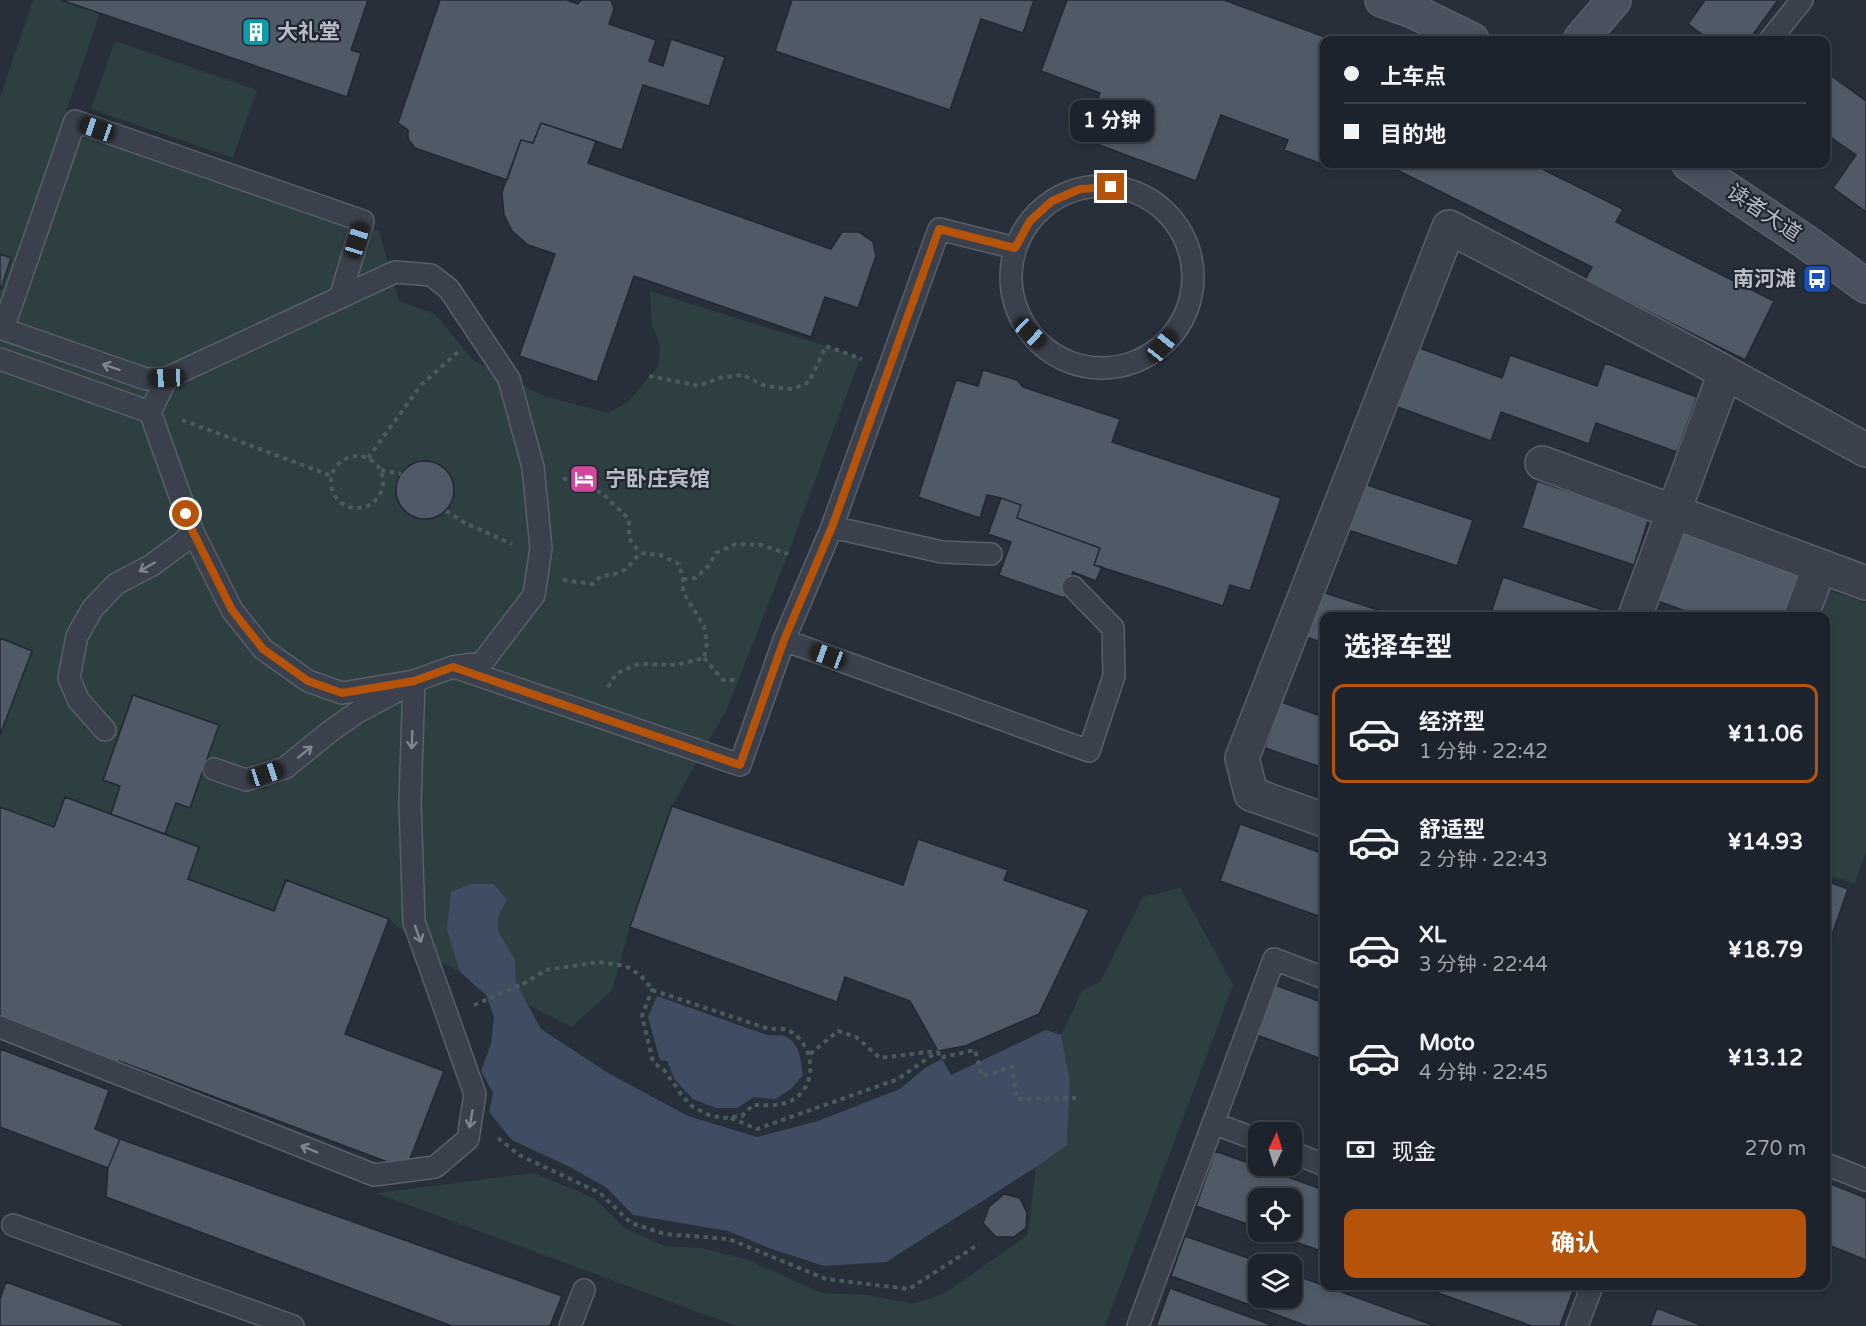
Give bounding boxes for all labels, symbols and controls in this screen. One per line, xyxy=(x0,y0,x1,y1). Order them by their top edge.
building icon: 大礼堂 xyxy=(240,16,272,48)
place label: 大礼堂 xyxy=(277,20,340,45)
text: 上车点 xyxy=(1380,64,1446,90)
callout: 1 分钟 xyxy=(1069,100,1153,142)
text: 1 分钟 xyxy=(1083,109,1141,133)
car xyxy=(77,115,117,143)
text: 目的地 xyxy=(1380,122,1446,148)
route end xyxy=(1097,173,1124,200)
street label: 读者大道 xyxy=(1722,179,1806,247)
car xyxy=(343,220,371,260)
bus stop icon: 南河滩 xyxy=(1801,263,1833,295)
place label: 南河滩 xyxy=(1733,267,1796,292)
car xyxy=(1011,314,1049,352)
car xyxy=(1144,326,1180,366)
one-way arrow xyxy=(102,360,121,371)
car xyxy=(149,368,185,388)
hotel icon: 宁卧庄宾馆 xyxy=(568,463,600,495)
place label: 宁卧庄宾馆 xyxy=(605,467,710,492)
route start xyxy=(172,500,199,527)
one-way arrow xyxy=(139,561,156,573)
text: 选择车型 xyxy=(1344,631,1452,664)
car xyxy=(808,641,848,671)
icon: car xyxy=(1347,707,1401,761)
text: 经济型 xyxy=(1419,709,1485,735)
text: ¥11.06 xyxy=(1728,721,1803,747)
one-way arrow xyxy=(407,729,418,749)
text: 1 分钟 · 22:42 xyxy=(1419,740,1548,764)
one-way arrow xyxy=(296,746,312,759)
car xyxy=(246,760,286,788)
icon: car xyxy=(1347,815,1401,869)
text: 舒适型 xyxy=(1419,817,1485,843)
text: ¥14.93 xyxy=(1728,829,1803,855)
text: 2 分钟 · 22:43 xyxy=(1419,848,1548,872)
text: XL xyxy=(1419,922,1446,948)
icon: car xyxy=(1347,923,1401,977)
one-way arrow xyxy=(414,924,425,943)
text: ¥18.79 xyxy=(1728,937,1803,963)
text: 3 分钟 · 22:44 xyxy=(1419,953,1548,977)
text: Moto xyxy=(1419,1030,1475,1056)
icon: car xyxy=(1347,1031,1401,1085)
text: ¥13.12 xyxy=(1728,1045,1803,1071)
text: 4 分钟 · 22:45 xyxy=(1419,1061,1548,1085)
one-way arrow xyxy=(465,1108,476,1128)
north arrow xyxy=(1248,1122,1302,1176)
map controls xyxy=(1248,1122,1302,1308)
icon: cash xyxy=(1344,1133,1377,1166)
text: 270 m xyxy=(1745,1137,1806,1161)
text: 现金 xyxy=(1392,1139,1436,1165)
one-way arrow xyxy=(300,1143,319,1154)
button: locate xyxy=(1248,1188,1302,1242)
button: 确认 xyxy=(1344,1209,1806,1278)
button: layers xyxy=(1248,1254,1302,1308)

